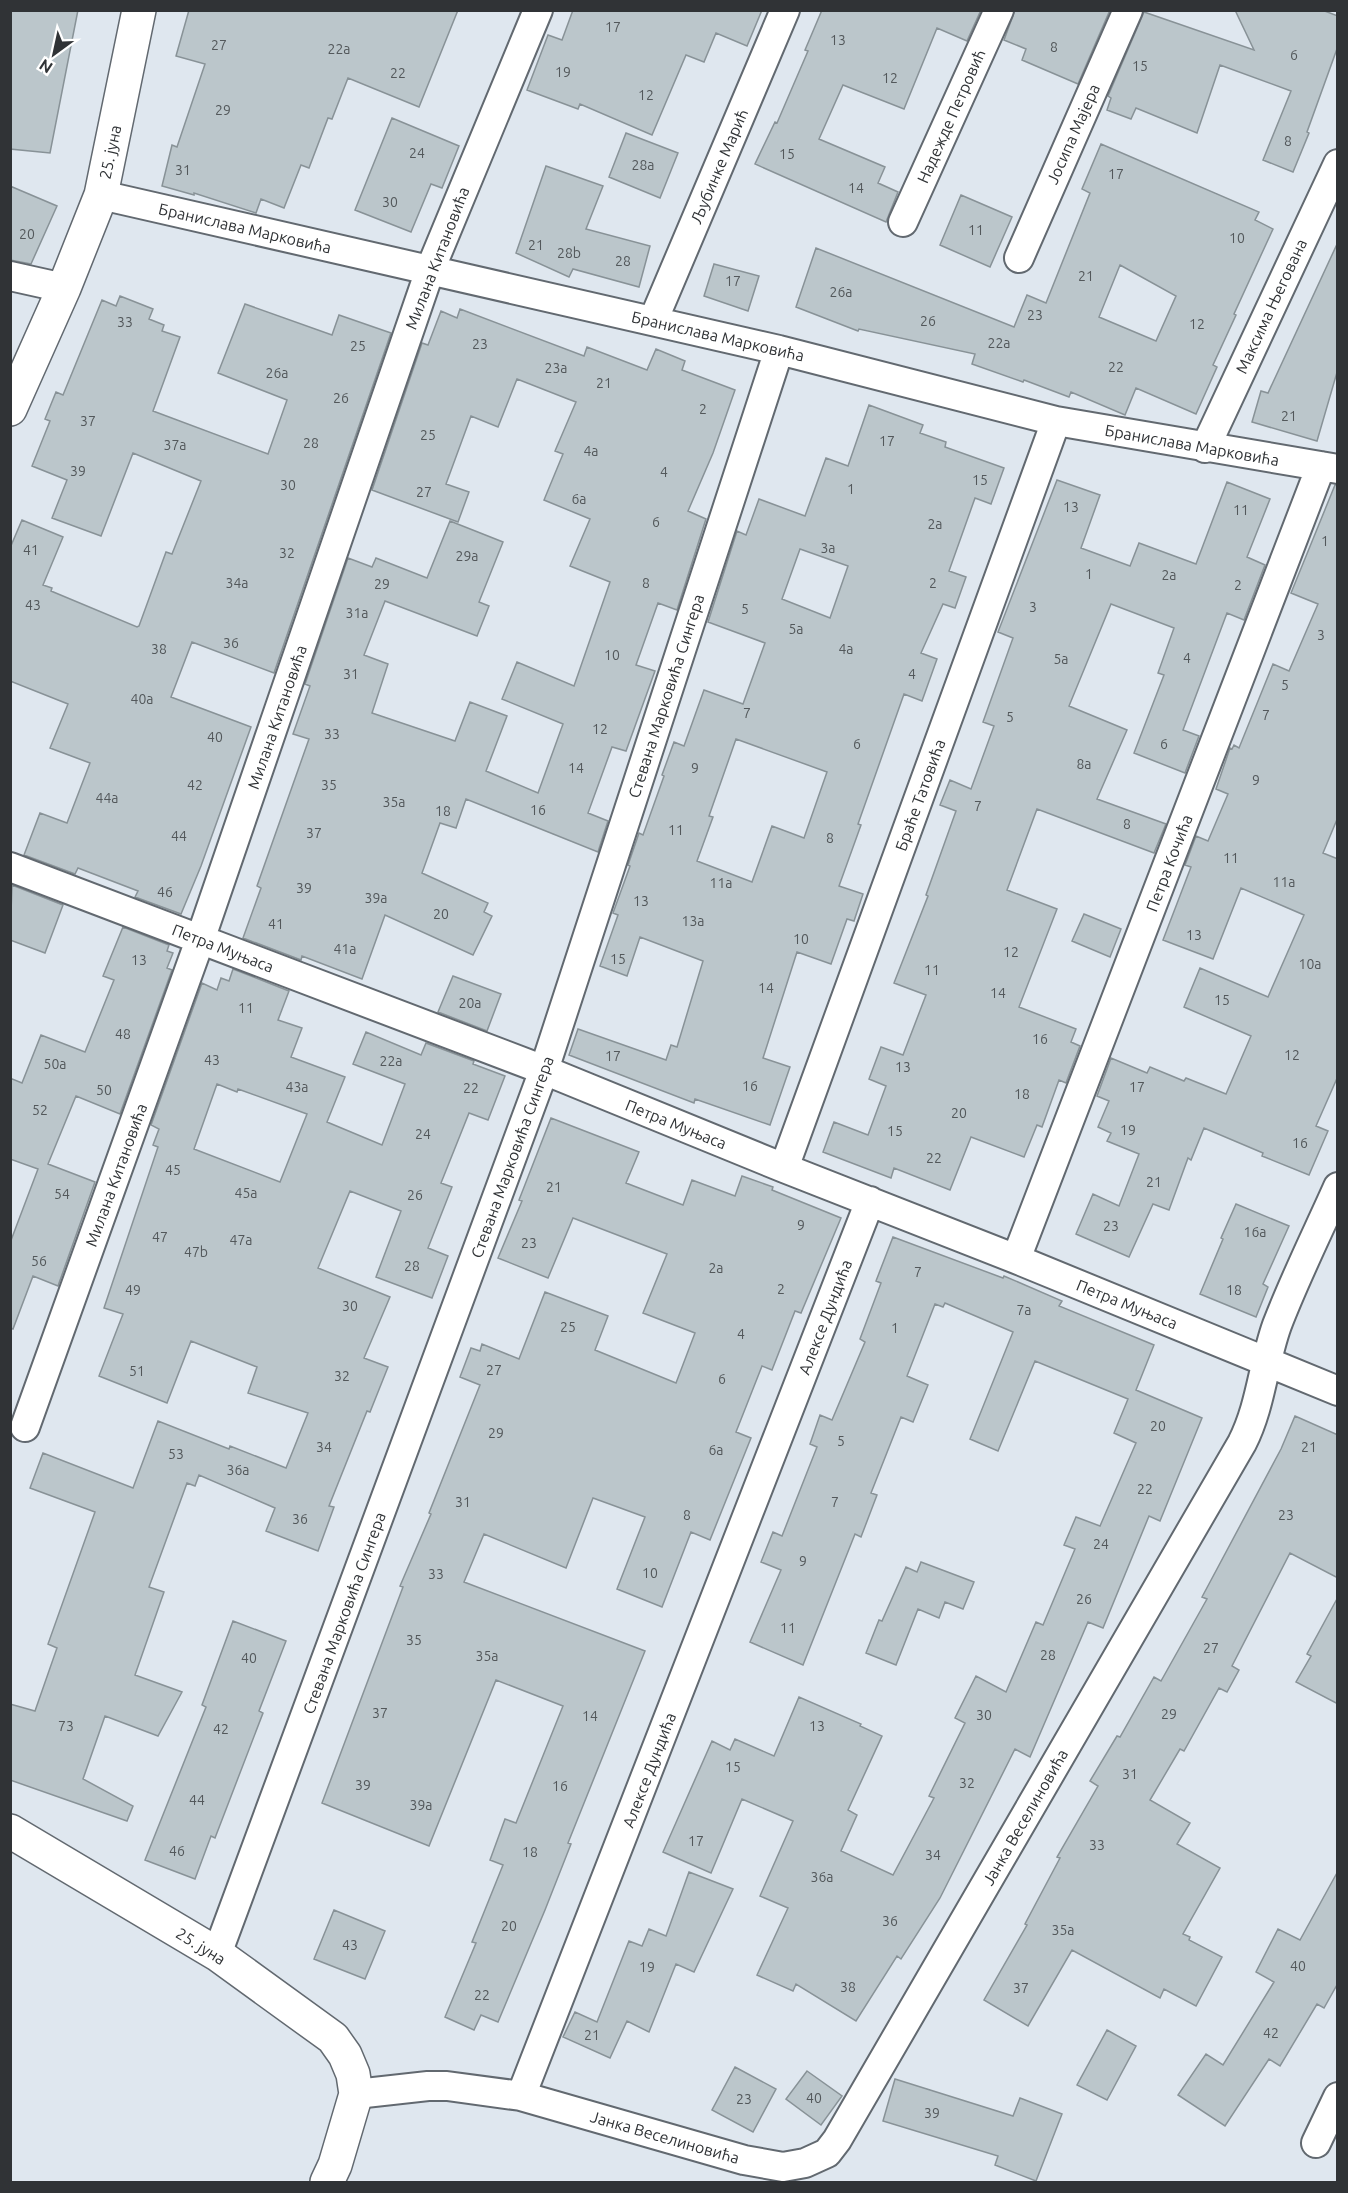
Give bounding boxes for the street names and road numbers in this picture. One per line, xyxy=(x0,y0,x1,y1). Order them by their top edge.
street label: Надежде Петровић xyxy=(913,46,989,186)
street label: Јосипа Мајера xyxy=(1043,81,1103,187)
street label: Љубинке Марић xyxy=(687,106,751,226)
street label: 25. јуна xyxy=(95,123,125,181)
street label: Милана Китановића xyxy=(402,184,472,332)
street label: Бранислава Марковића xyxy=(157,199,333,257)
street label: Максима Његована xyxy=(1232,236,1310,376)
street label: Бранислава Марковића xyxy=(630,307,806,365)
street label: Бранислава Марковића xyxy=(1103,421,1281,469)
street label: Стевана Марковића Сингера xyxy=(624,592,708,800)
street label: Милана Китановића xyxy=(244,643,310,791)
street label: Браће Татовића xyxy=(891,737,949,853)
street label: Петра Кочића xyxy=(1142,812,1196,914)
street label: Петра Муњаса xyxy=(170,920,276,976)
street label: Стевана Марковића Сингера xyxy=(467,1054,557,1260)
street label: Петра Муњаса xyxy=(623,1096,729,1152)
street label: Милана Китановића xyxy=(82,1101,150,1249)
street label: Алексе Дундића xyxy=(795,1257,855,1377)
street label: Петра Муњаса xyxy=(1074,1276,1180,1332)
street label: Стевана Марковића Сингера xyxy=(299,1510,389,1716)
street label: Алексе Дундића xyxy=(619,1710,679,1830)
street label: Јанка Веселиновића xyxy=(979,1746,1071,1888)
street label: 25. јуна xyxy=(173,1924,229,1968)
street label: Јанка Веселиновића xyxy=(588,2107,742,2167)

